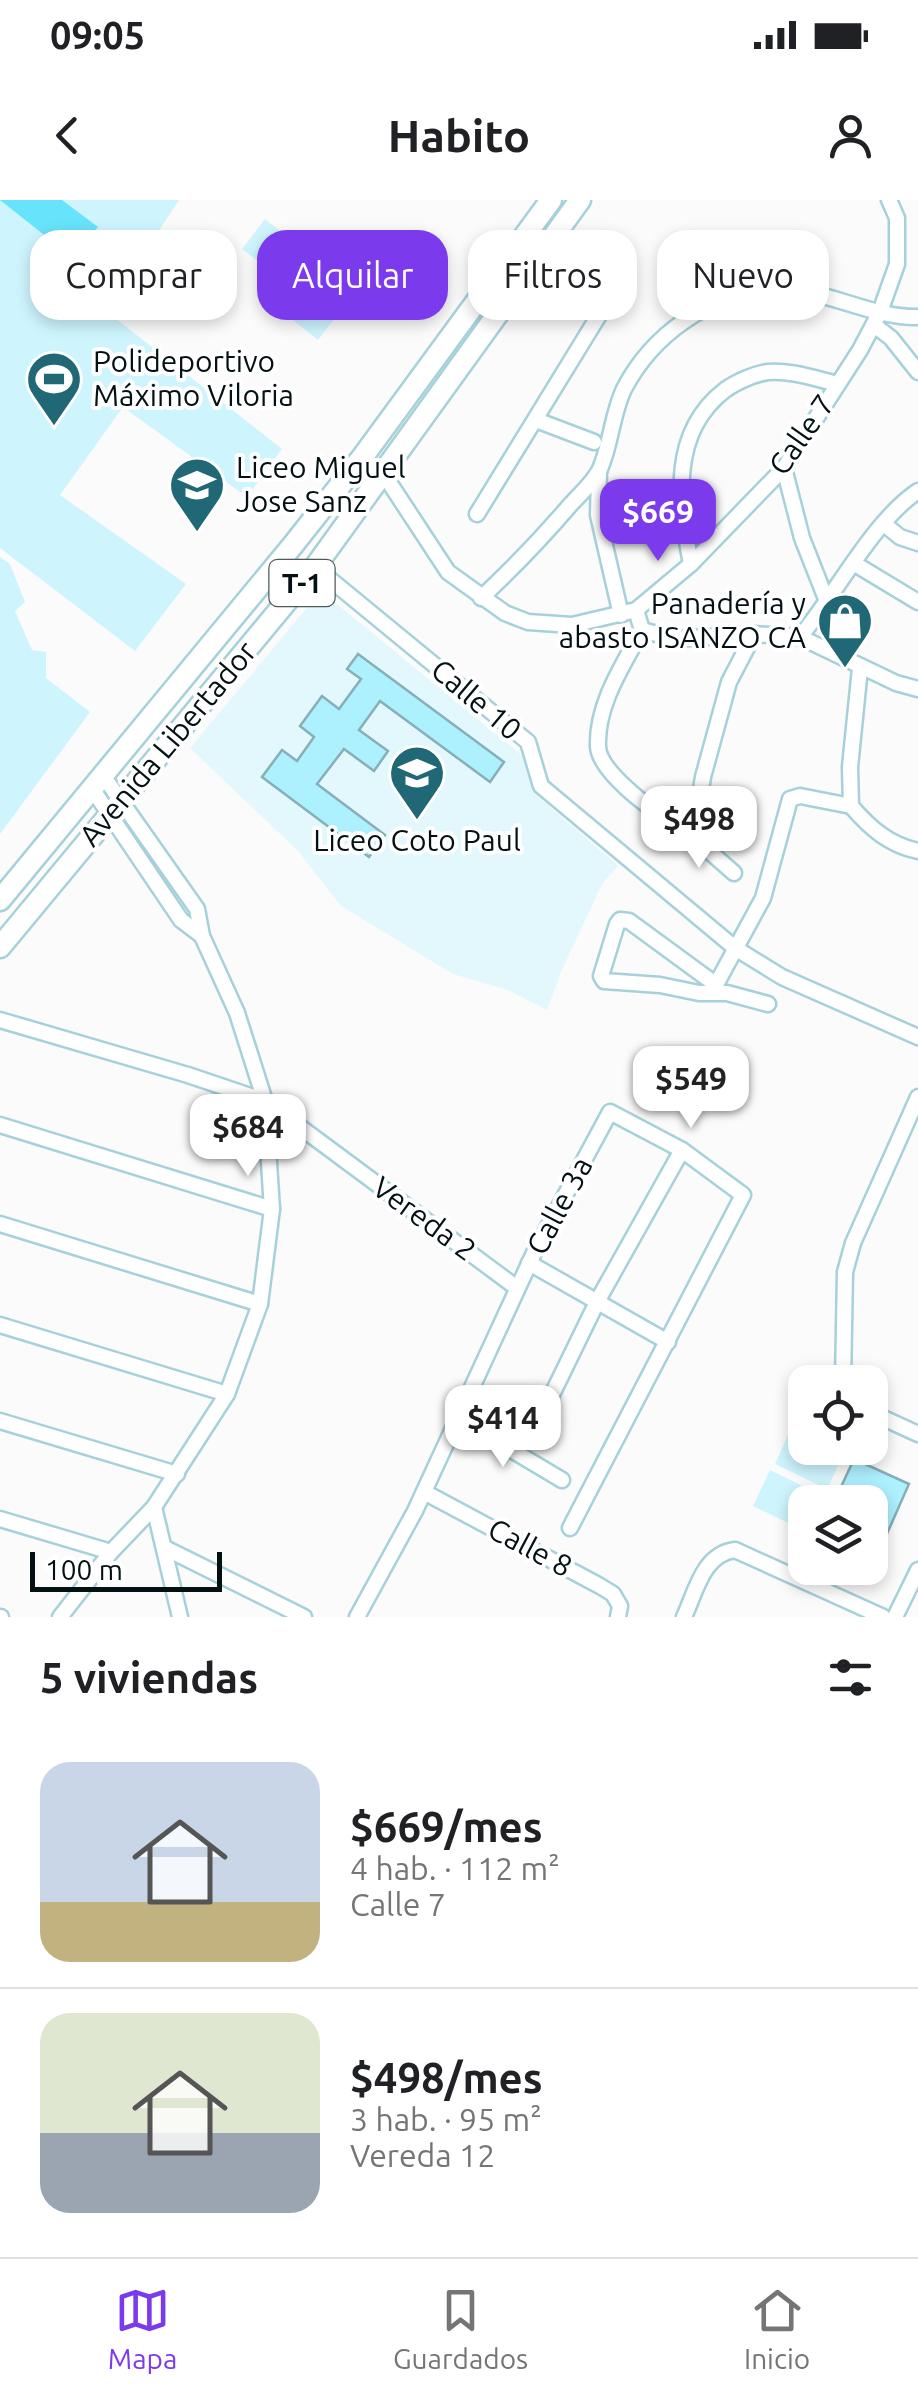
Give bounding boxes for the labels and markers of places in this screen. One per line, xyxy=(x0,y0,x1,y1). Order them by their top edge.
place label: Polideportivo Máximo Viloria xyxy=(93,344,294,412)
sports icon: Polideportivo Máximo Viloria xyxy=(24,349,84,428)
place label: Liceo Miguel Jose Sanz xyxy=(236,450,406,518)
school or university icon: Liceo Miguel Jose Sanz xyxy=(167,455,227,534)
pin: $669 xyxy=(599,479,717,564)
place label: Panadería y abasto ISANZO CA xyxy=(559,586,806,654)
shop icon: Panadería y abasto ISANZO CA xyxy=(815,591,875,670)
school or university icon: Liceo Coto Paul xyxy=(387,743,447,822)
pin: $498 xyxy=(640,786,758,871)
place label: Liceo Coto Paul xyxy=(313,823,521,857)
pin: $549 xyxy=(632,1046,750,1131)
pin: $684 xyxy=(189,1094,307,1179)
pin: $414 xyxy=(444,1385,562,1470)

